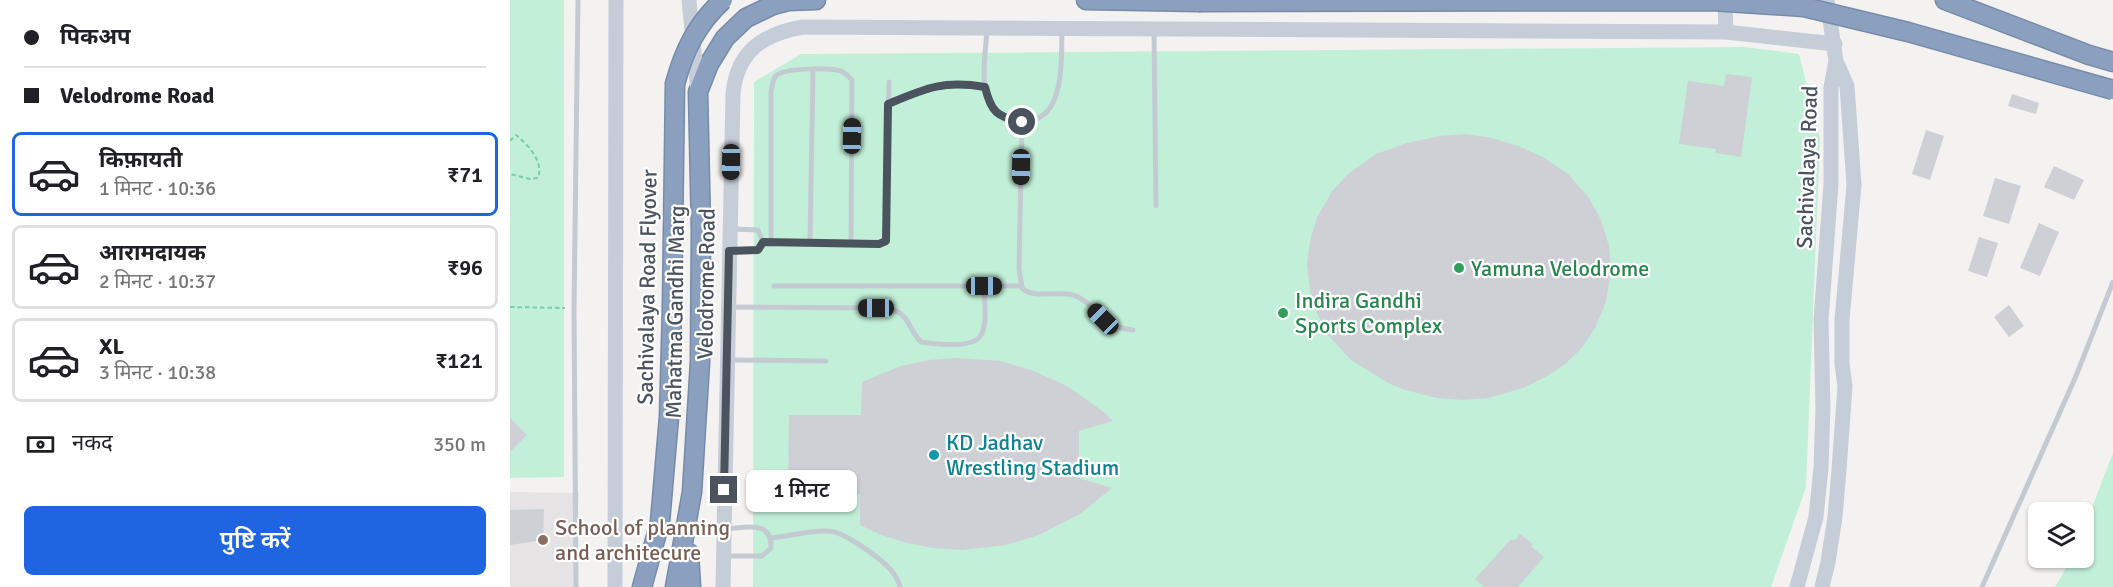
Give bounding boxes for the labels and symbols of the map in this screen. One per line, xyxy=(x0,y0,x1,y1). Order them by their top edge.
street label: Sachivalaya Road xyxy=(1791,85,1823,249)
route start xyxy=(1008,108,1035,135)
car xyxy=(843,118,861,154)
car xyxy=(722,144,740,180)
car xyxy=(1012,149,1030,185)
street label: Sachivalaya Road Flyover xyxy=(631,169,663,405)
street label: Mahatma Gandhi Marg xyxy=(660,205,690,419)
street label: Velodrome Road xyxy=(691,208,721,360)
place label: Yamuna Velodrome xyxy=(1471,255,1649,282)
marker: Yamuna Velodrome xyxy=(1452,261,1466,275)
car xyxy=(966,277,1002,295)
place label: Indira Gandhi Sports Complex xyxy=(1295,287,1442,339)
car xyxy=(858,299,894,317)
car xyxy=(1084,300,1122,338)
marker: Indira Gandhi Sports Complex xyxy=(1276,306,1290,320)
place label: KD Jadhav Wrestling Stadium xyxy=(946,429,1119,481)
marker: KD Jadhav Wrestling Stadium xyxy=(927,448,941,462)
callout: 1 मिनट xyxy=(745,469,856,511)
route end xyxy=(710,476,737,503)
place label: School of planning and architecure xyxy=(555,514,730,566)
marker: School of planning and architecure xyxy=(536,533,550,547)

